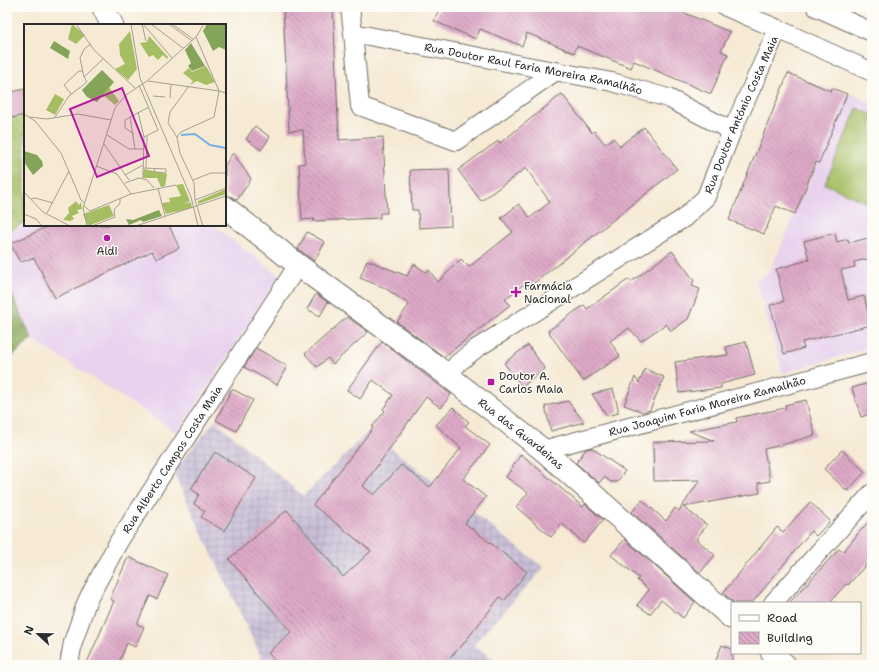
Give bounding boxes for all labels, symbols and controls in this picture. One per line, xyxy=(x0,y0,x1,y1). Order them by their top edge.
inset map xyxy=(24,24,226,226)
street label: Rua Doutor António Costa Maia xyxy=(701,33,782,196)
street label: Rua Doutor Raul Faria Moreira Ramalhão xyxy=(423,40,644,98)
marker: Aldi xyxy=(102,233,112,243)
place label: Aldi xyxy=(96,244,118,259)
place label: Farmácia Nacional xyxy=(524,279,573,307)
marker: Farmácia Nacional xyxy=(511,287,521,297)
place label: Doutor A. Carlos Maia xyxy=(499,369,563,397)
street label: Rua Joaquim Faria Moreira Ramalhão xyxy=(607,373,808,440)
marker: Doutor A. Carlos Maia xyxy=(486,377,496,387)
street label: Rua Alberto Campos Costa Maia xyxy=(119,383,226,536)
street label: Rua das Guardeiras xyxy=(475,395,567,473)
legend xyxy=(731,602,861,654)
text: Road xyxy=(767,610,798,626)
north arrow xyxy=(18,614,58,654)
text: N xyxy=(21,623,38,637)
text: Building xyxy=(767,630,813,646)

